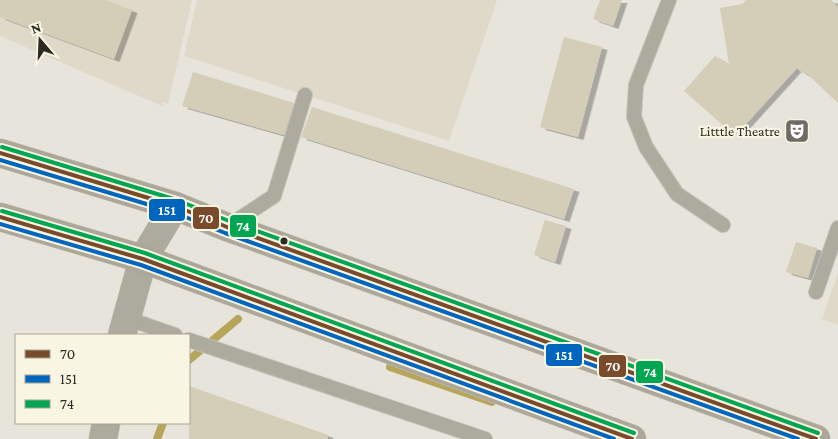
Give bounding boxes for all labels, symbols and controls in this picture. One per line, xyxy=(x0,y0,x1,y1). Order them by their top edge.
north arrow xyxy=(15,15,65,65)
text: N xyxy=(29,18,43,37)
theatre icon: Litttle Theatre xyxy=(784,118,810,144)
place label: Litttle Theatre xyxy=(700,123,780,139)
line badge: 151 xyxy=(148,198,186,222)
text: 151 xyxy=(158,202,176,218)
line badge: 70 xyxy=(192,206,220,230)
text: 70 xyxy=(198,210,214,226)
line badge: 74 xyxy=(229,214,257,238)
text: 74 xyxy=(236,218,250,234)
unlabelled marker xyxy=(279,236,289,246)
legend xyxy=(15,334,190,424)
line badge: 151 xyxy=(545,343,583,367)
text: 70 xyxy=(60,346,75,362)
text: 151 xyxy=(555,347,573,363)
line badge: 70 xyxy=(598,354,627,378)
text: 70 xyxy=(605,358,621,374)
line badge: 74 xyxy=(635,360,664,384)
text: 74 xyxy=(643,364,657,380)
text: 151 xyxy=(60,371,77,387)
text: 74 xyxy=(60,396,74,412)

